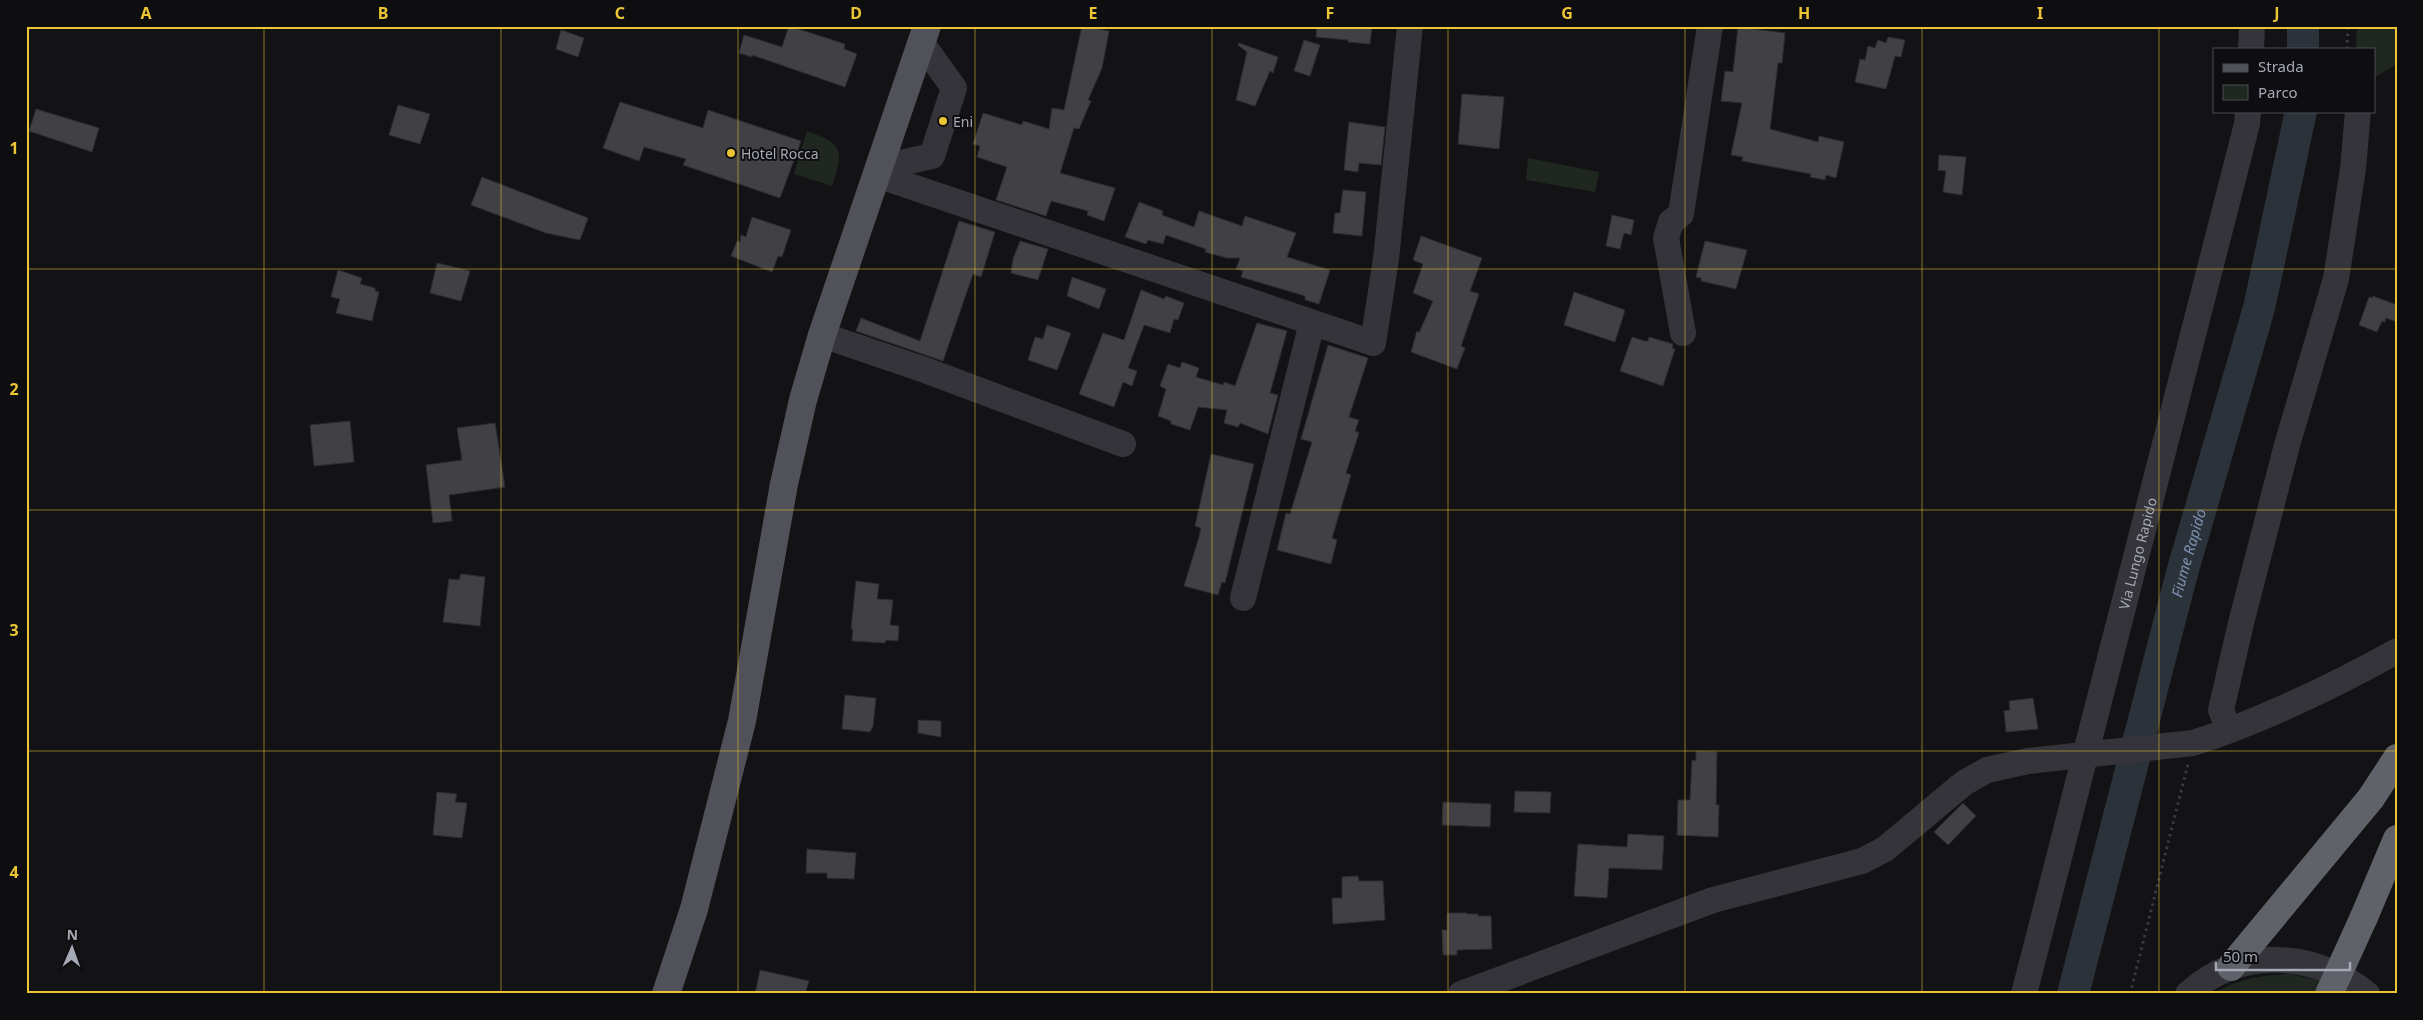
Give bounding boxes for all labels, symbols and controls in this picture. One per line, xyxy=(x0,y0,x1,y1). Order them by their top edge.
text: A xyxy=(140,2,152,24)
text: B xyxy=(378,2,388,24)
text: C xyxy=(615,2,625,24)
text: D xyxy=(850,2,862,24)
text: E xyxy=(1089,2,1098,24)
text: F xyxy=(1326,2,1334,24)
text: G xyxy=(1561,2,1573,24)
text: H xyxy=(1798,2,1810,24)
text: I xyxy=(2037,2,2043,24)
text: J xyxy=(2272,2,2280,24)
legend xyxy=(2213,48,2376,112)
text: Strada xyxy=(2258,56,2304,76)
text: Parco xyxy=(2258,82,2298,102)
place label: Eni xyxy=(953,112,973,131)
marker: Eni xyxy=(937,115,949,127)
text: 1 xyxy=(9,137,19,159)
place label: Hotel Rocca xyxy=(741,144,819,163)
marker: Hotel Rocca xyxy=(725,147,737,159)
text: 2 xyxy=(9,378,19,400)
street label: Via Lungo Rapido xyxy=(2114,495,2160,611)
water label: Fiume Rapido xyxy=(2166,506,2210,599)
text: 3 xyxy=(9,619,19,641)
text: 4 xyxy=(9,861,19,883)
north arrow xyxy=(48,922,98,972)
text: N xyxy=(66,925,78,944)
scale bar xyxy=(2216,940,2349,972)
text: 50 m xyxy=(2223,946,2258,966)

